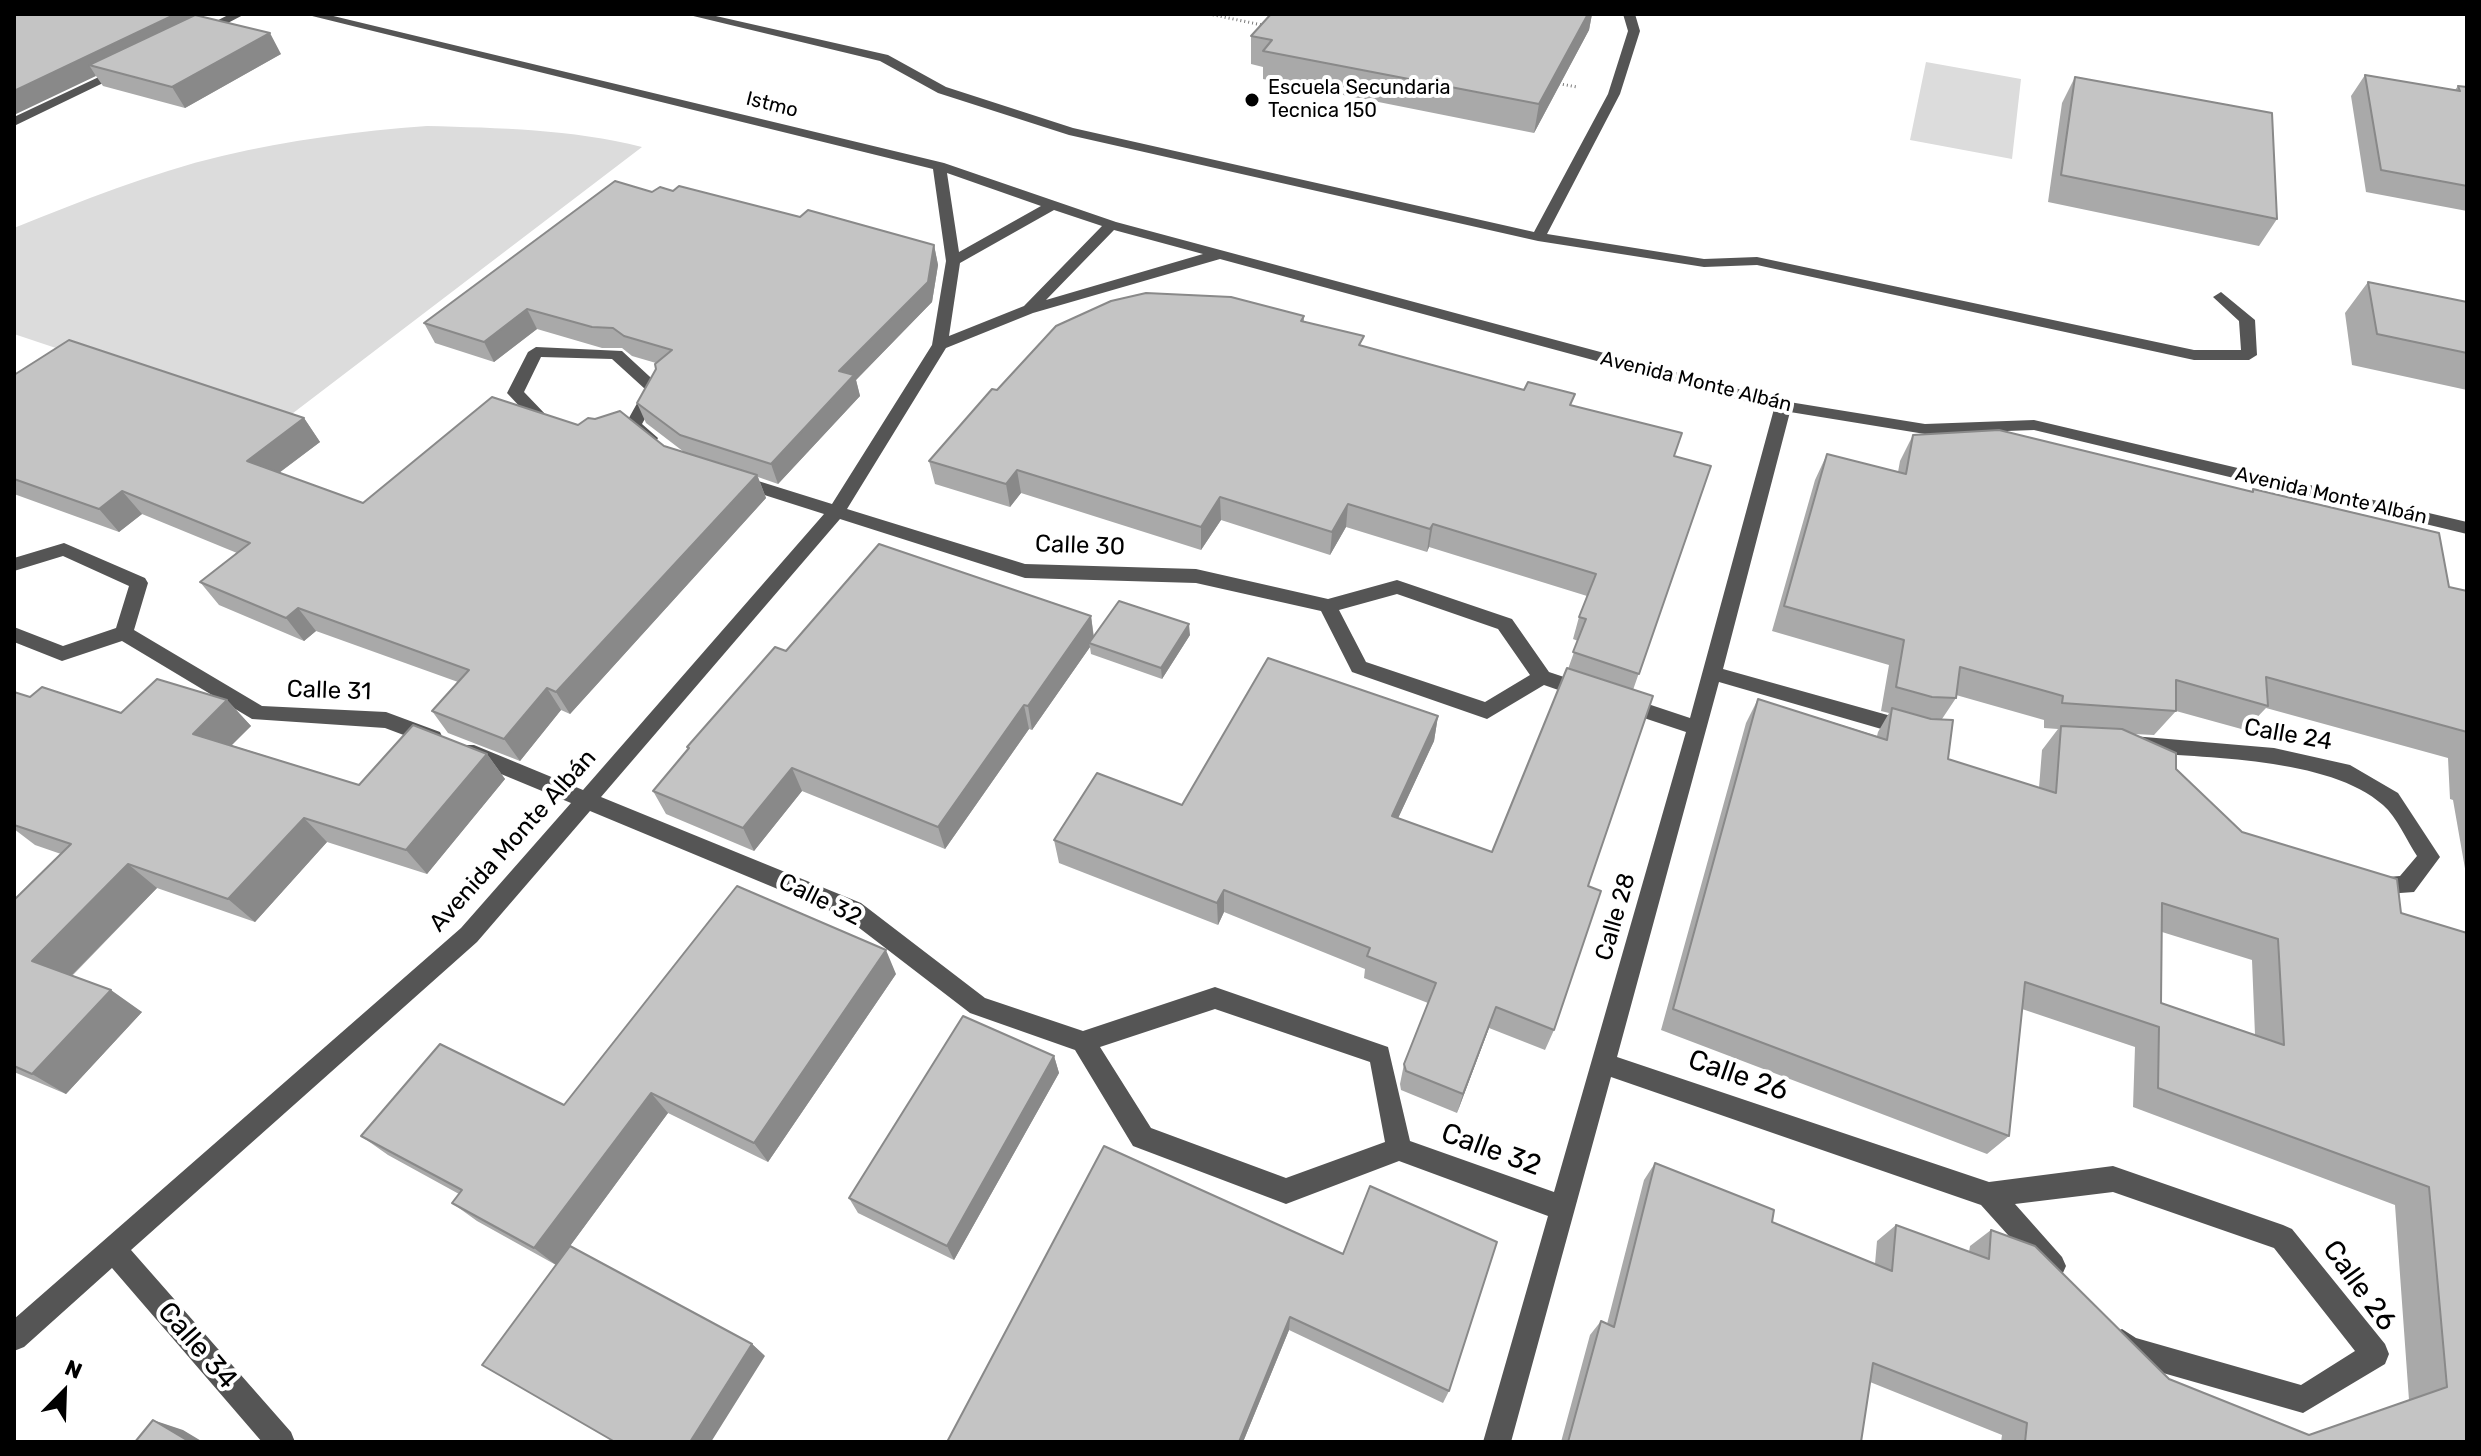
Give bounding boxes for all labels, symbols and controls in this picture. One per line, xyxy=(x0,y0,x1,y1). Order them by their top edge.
place label: Escuela Secundaria Tecnica 150 xyxy=(1268,76,1451,123)
street label: Istmo xyxy=(744,87,800,123)
marker: Escuela Secundaria Tecnica 150 xyxy=(1243,91,1261,109)
street label: Avenida Monte Albán xyxy=(1598,347,1794,417)
street label: Avenida Monte Albán xyxy=(2233,462,2429,530)
street label: Calle 30 xyxy=(1035,530,1125,562)
street label: Calle 31 xyxy=(286,675,372,707)
street label: Calle 24 xyxy=(2242,713,2334,757)
street label: Avenida Monte Albán xyxy=(424,744,602,938)
street label: Calle 32 xyxy=(774,868,866,932)
street label: Calle 28 xyxy=(1590,870,1642,964)
street label: Calle 26 xyxy=(1684,1043,1792,1109)
street label: Calle 32 xyxy=(1437,1117,1545,1183)
street label: Calle 26 xyxy=(2315,1234,2403,1338)
street label: Calle 34 xyxy=(150,1296,244,1396)
north arrow xyxy=(24,1352,104,1432)
text: N xyxy=(61,1354,86,1385)

